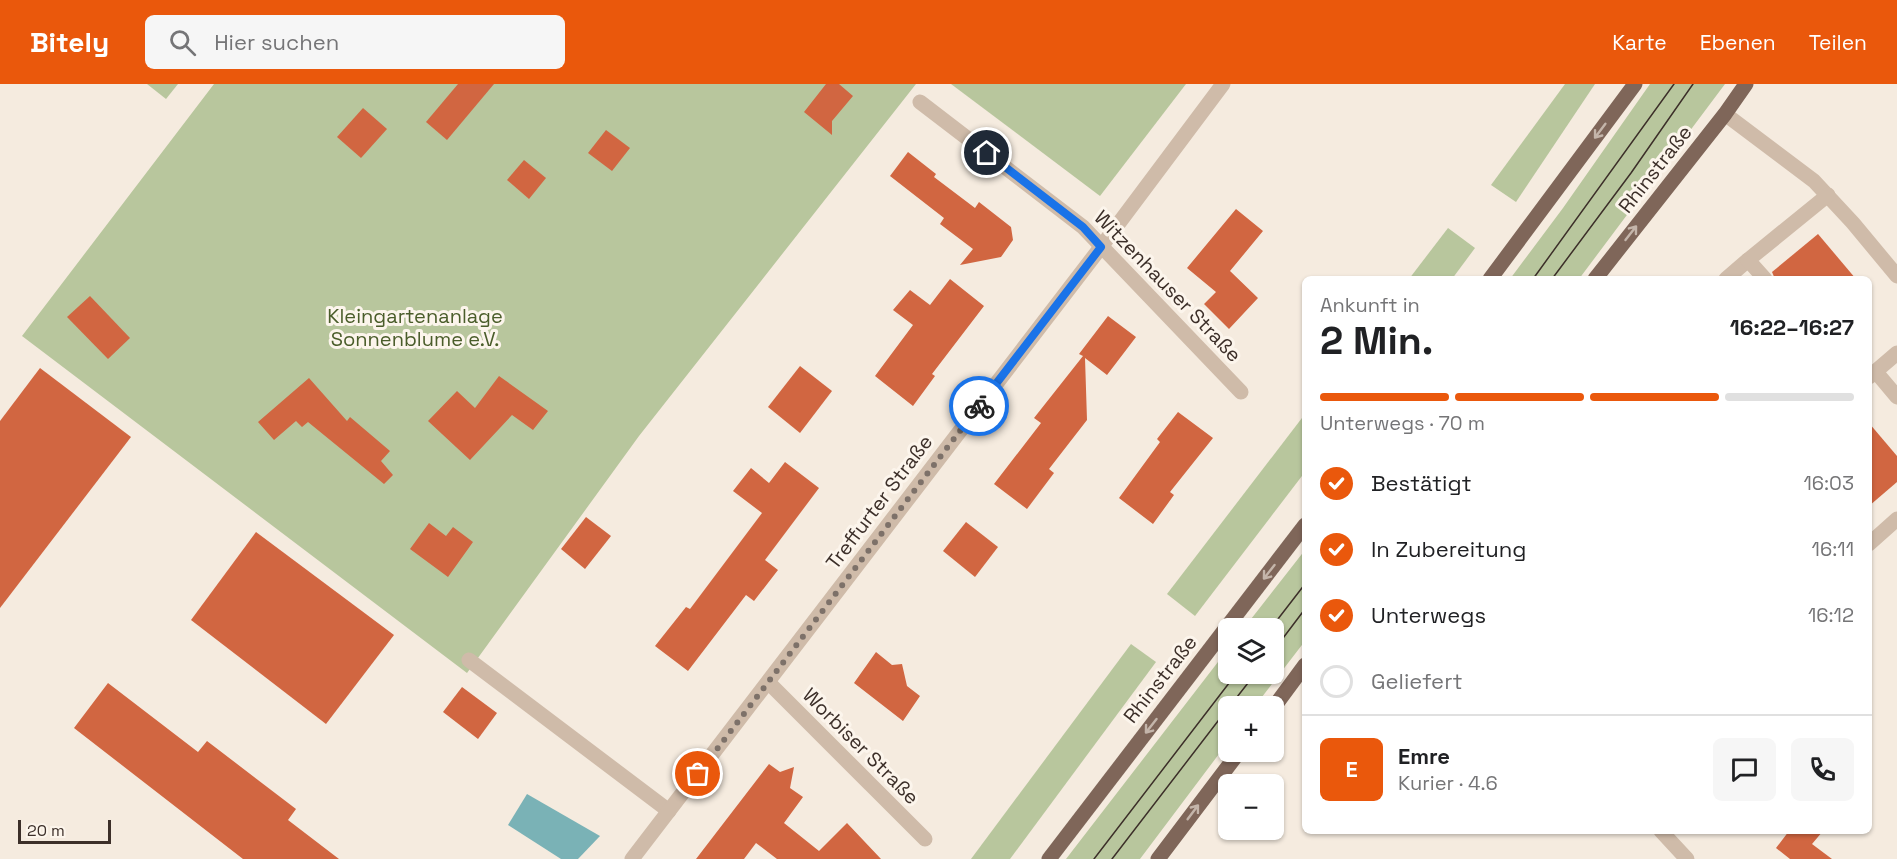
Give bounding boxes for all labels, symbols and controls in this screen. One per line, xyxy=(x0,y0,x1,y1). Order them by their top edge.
search box xyxy=(145,15,565,69)
text: Bitely xyxy=(30,24,109,60)
icon: search xyxy=(166,26,199,59)
text: Hier suchen xyxy=(214,28,339,56)
text: Karte xyxy=(1612,29,1667,56)
text: Ebenen xyxy=(1700,29,1776,56)
text: Teilen xyxy=(1809,29,1867,56)
street label: Rhinstraße xyxy=(1613,120,1697,218)
one-way arrow xyxy=(1594,123,1607,139)
pin xyxy=(961,127,1012,178)
icon: home xyxy=(970,136,1003,169)
street label: Witzenhauser Straße xyxy=(1089,205,1247,367)
one-way arrow xyxy=(1624,226,1638,241)
text: Ankunft in xyxy=(1320,292,1420,318)
park label: Kleingartenanlage Sonnenblume e.V. xyxy=(327,303,503,352)
text: 16:22–16:27 xyxy=(1730,313,1854,341)
text: 2 Min. xyxy=(1320,316,1434,365)
courier xyxy=(949,376,1009,436)
icon: bike xyxy=(963,390,996,423)
text: Unterwegs · 70 m xyxy=(1320,410,1485,436)
street label: Treffurter Straße xyxy=(820,430,938,574)
icon: check xyxy=(1320,467,1353,500)
text: Bestätigt xyxy=(1371,469,1472,497)
text: 16:03 xyxy=(1803,470,1854,496)
icon: check xyxy=(1320,533,1353,566)
text: In Zubereitung xyxy=(1371,535,1526,563)
text: 16:11 xyxy=(1812,536,1854,562)
one-way arrow xyxy=(1263,563,1276,579)
icon: check xyxy=(1320,599,1353,632)
text: Unterwegs xyxy=(1371,601,1486,629)
text: 16:12 xyxy=(1808,602,1854,628)
map controls xyxy=(1218,618,1284,840)
button: layers xyxy=(1218,618,1284,684)
street label: Rhinstraße xyxy=(1118,630,1202,728)
text: Geliefert xyxy=(1371,667,1463,695)
street label: Worbiser Straße xyxy=(797,682,925,810)
button: + xyxy=(1218,696,1284,762)
one-way arrow xyxy=(1144,718,1157,734)
button: chat xyxy=(1713,738,1776,801)
button: phone xyxy=(1791,738,1854,801)
text: Emre xyxy=(1398,742,1450,770)
pin xyxy=(672,748,723,799)
text: E xyxy=(1345,755,1358,783)
icon: bag xyxy=(681,757,714,790)
text: Kurier · 4.6 xyxy=(1398,770,1498,796)
button: − xyxy=(1218,774,1284,840)
one-way arrow xyxy=(1187,805,1199,821)
scale bar xyxy=(18,817,111,844)
text: 20 m xyxy=(27,820,65,841)

